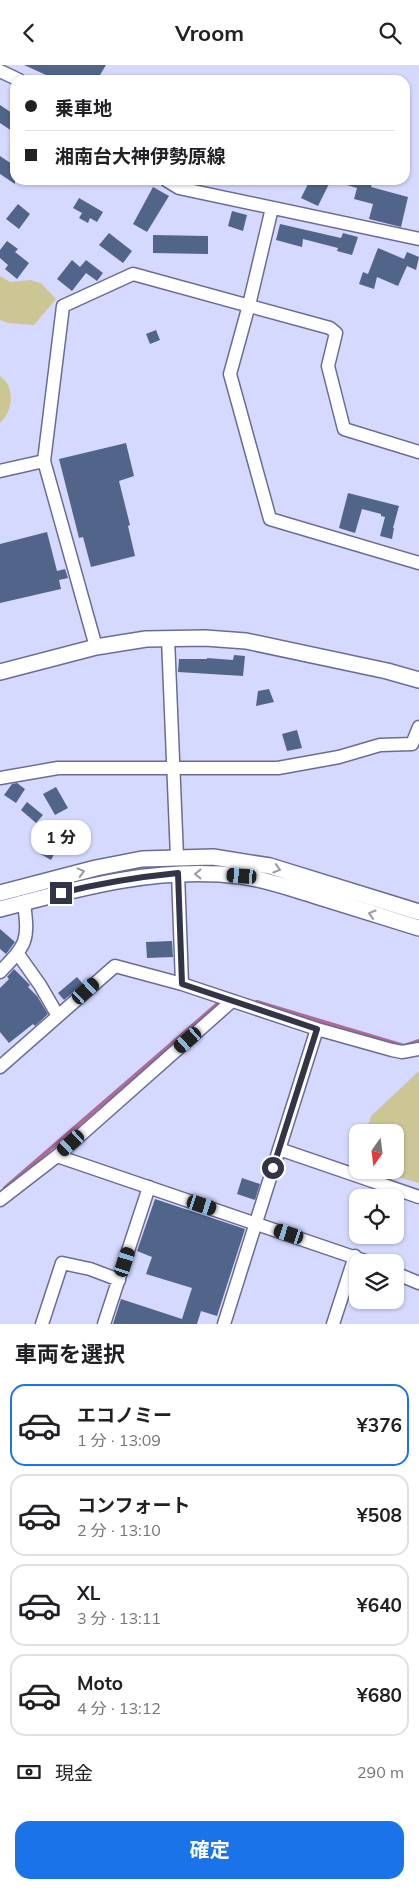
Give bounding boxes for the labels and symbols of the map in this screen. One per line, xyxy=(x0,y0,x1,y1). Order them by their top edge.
callout: 1 分 xyxy=(31,821,91,855)
one-way arrow xyxy=(272,863,281,873)
one-way arrow xyxy=(77,867,85,877)
car xyxy=(226,867,257,885)
one-way arrow xyxy=(194,868,202,879)
route end xyxy=(50,882,72,904)
one-way arrow xyxy=(369,909,377,919)
car xyxy=(69,975,102,1007)
car xyxy=(171,1024,204,1056)
north arrow xyxy=(349,1124,404,1179)
car xyxy=(54,1127,87,1159)
route start xyxy=(262,1157,284,1179)
car xyxy=(185,1193,218,1217)
car xyxy=(272,1222,305,1246)
car xyxy=(113,1245,136,1279)

